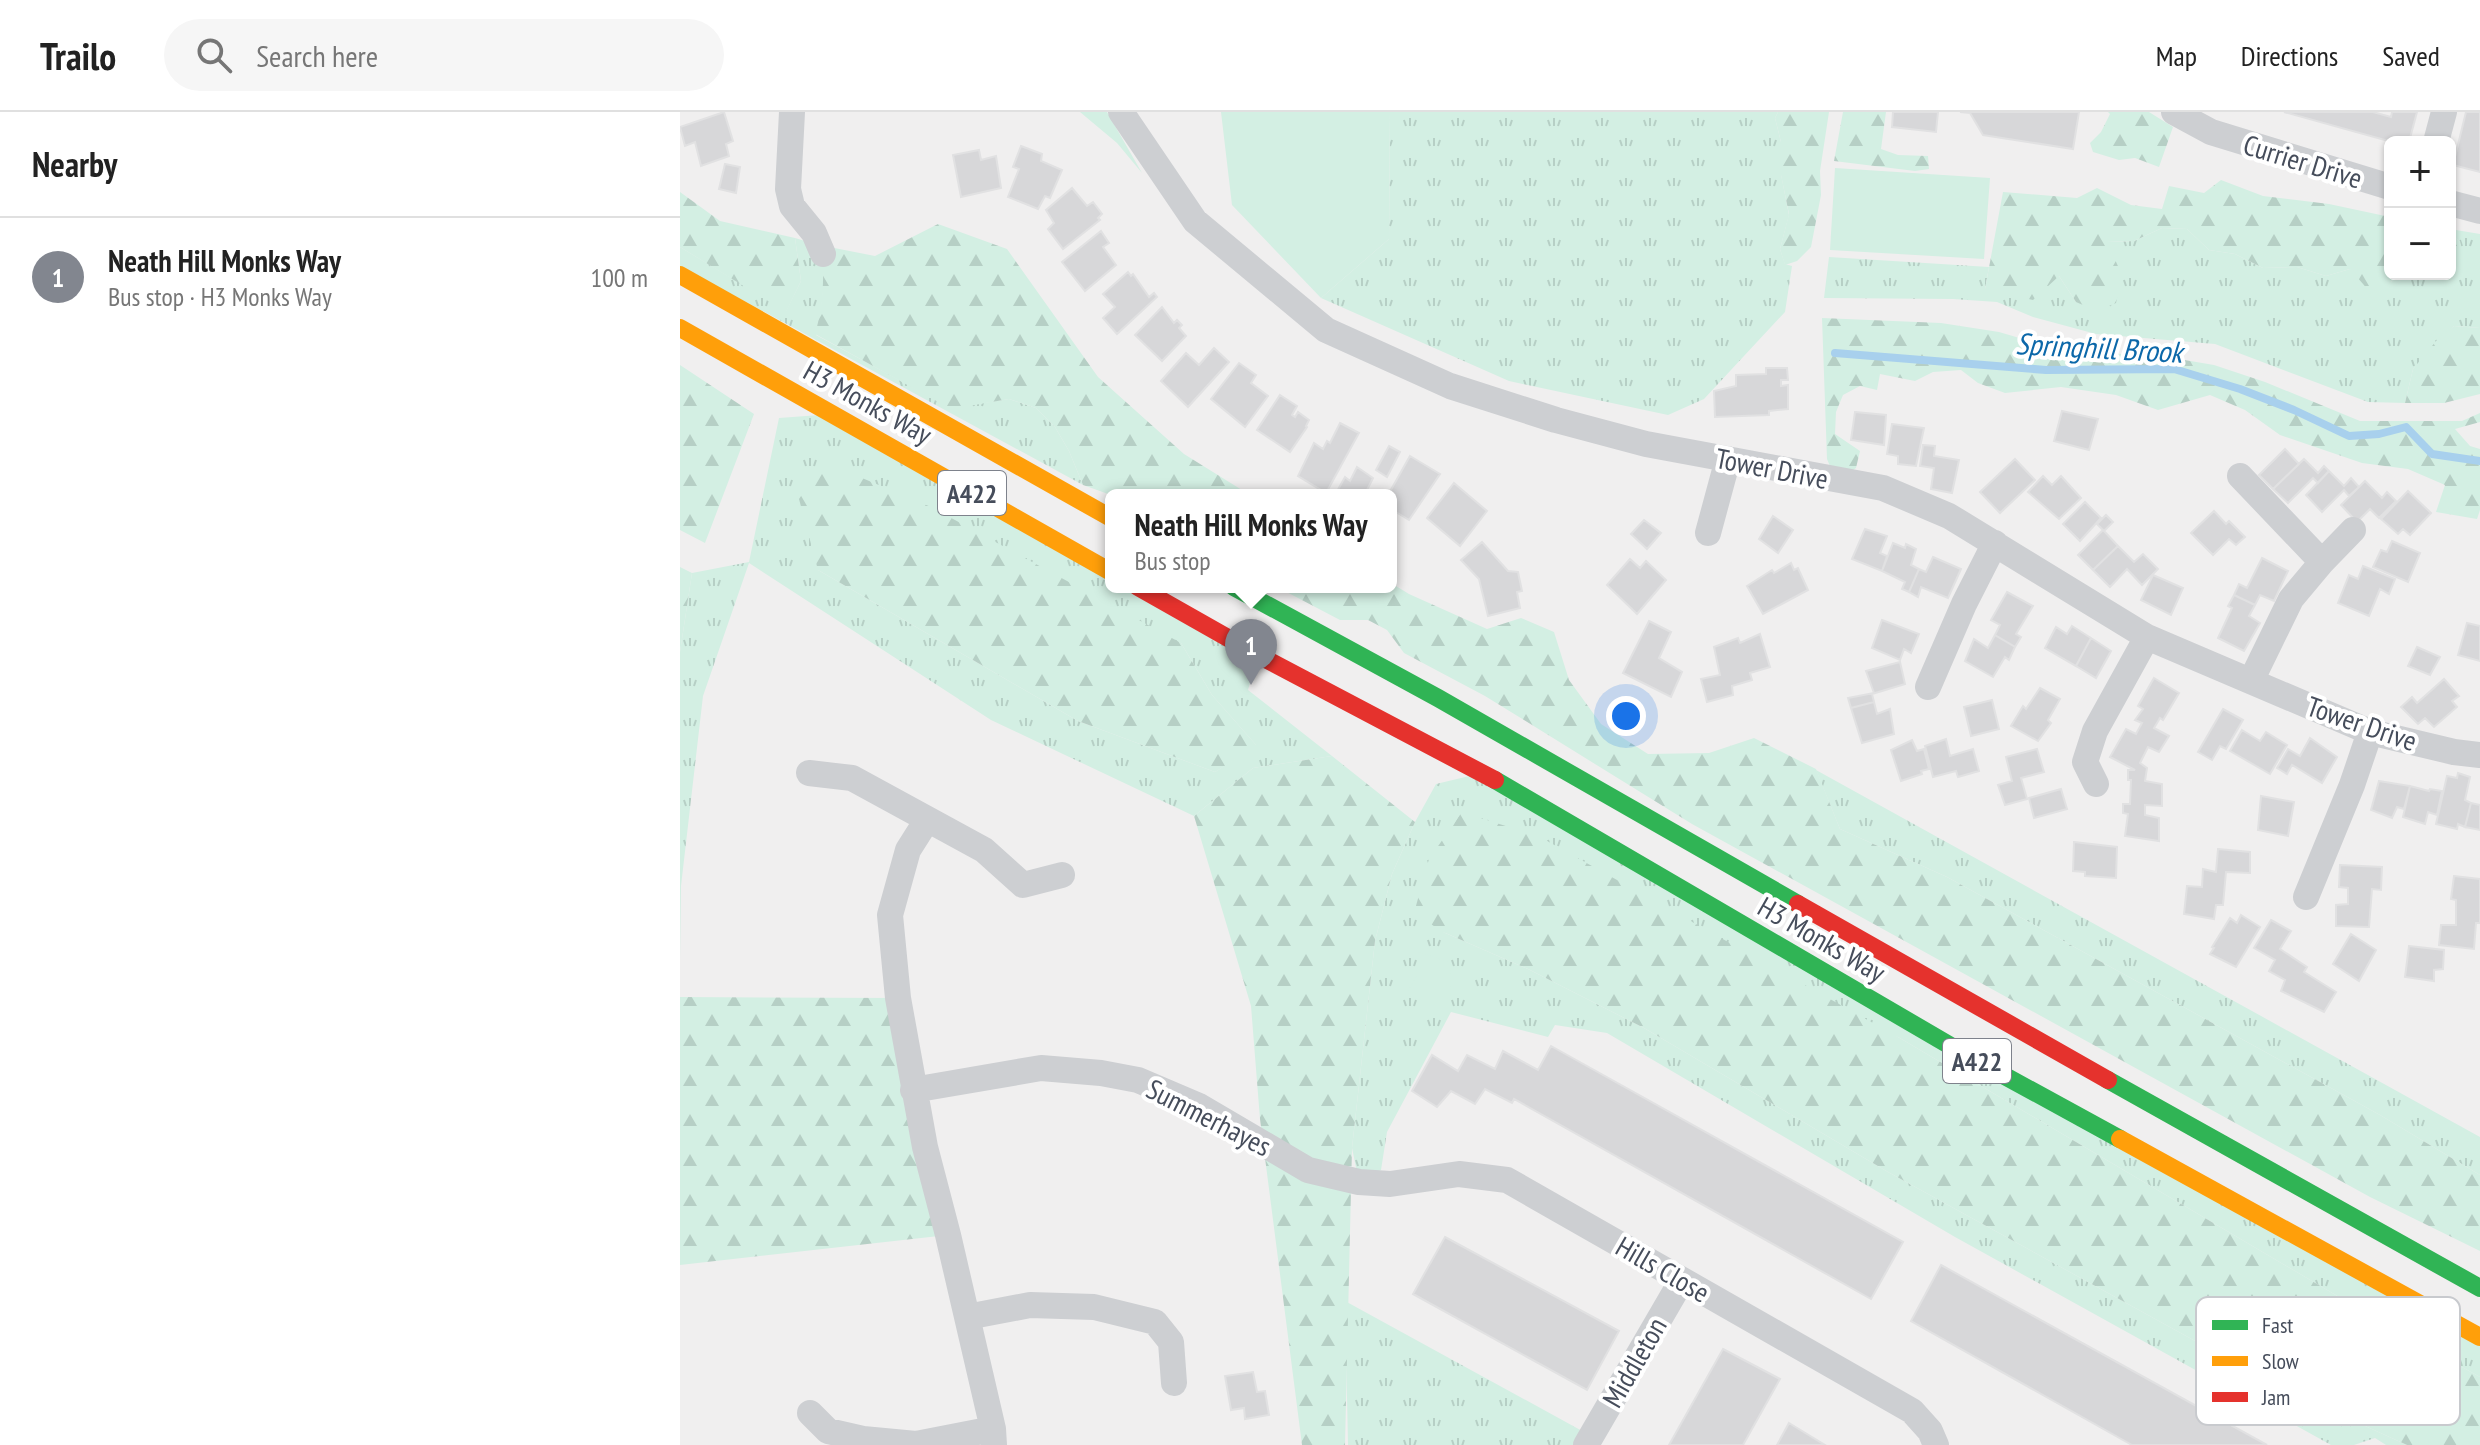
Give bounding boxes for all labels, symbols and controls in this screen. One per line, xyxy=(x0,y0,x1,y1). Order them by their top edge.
search box xyxy=(164,19,724,91)
text: Trailo xyxy=(40,31,116,80)
icon: search xyxy=(192,33,236,77)
text: Search here xyxy=(256,36,378,75)
text: Map xyxy=(2156,37,2197,74)
text: Directions xyxy=(2241,37,2338,74)
text: Saved xyxy=(2382,37,2440,74)
street label: Currier Drive xyxy=(2239,125,2367,197)
map controls xyxy=(2384,136,2456,280)
button: + xyxy=(2384,136,2456,208)
text: Nearby xyxy=(32,142,117,186)
button: − xyxy=(2384,208,2456,280)
text: Neath Hill Monks Way xyxy=(108,241,341,280)
text: 1 xyxy=(52,261,64,294)
text: 100 m xyxy=(590,261,648,294)
text: Bus stop · H3 Monks Way xyxy=(108,280,332,313)
water label: Springhill Brook xyxy=(2015,323,2187,371)
street label: H3 Monks Way xyxy=(797,352,939,453)
street label: Tower Drive xyxy=(1713,439,1831,497)
road number: A422 xyxy=(938,471,1006,515)
popup xyxy=(1105,489,1397,593)
text: Neath Hill Monks Way xyxy=(1134,505,1368,544)
text: Bus stop xyxy=(1134,544,1211,577)
pin: 1 xyxy=(1225,619,1277,685)
street label: Tower Drive xyxy=(2302,687,2422,759)
your location xyxy=(1606,696,1646,736)
street label: H3 Monks Way xyxy=(1752,888,1893,991)
road number: A422 xyxy=(1943,1039,2011,1083)
street label: Summerhayes xyxy=(1141,1070,1277,1164)
street label: Hills Close xyxy=(1610,1227,1716,1311)
legend xyxy=(2196,1297,2460,1425)
street label: Middleton xyxy=(1593,1310,1675,1414)
text: Fast xyxy=(2262,1311,2293,1339)
text: Slow xyxy=(2262,1347,2299,1375)
text: Jam xyxy=(2261,1383,2290,1411)

